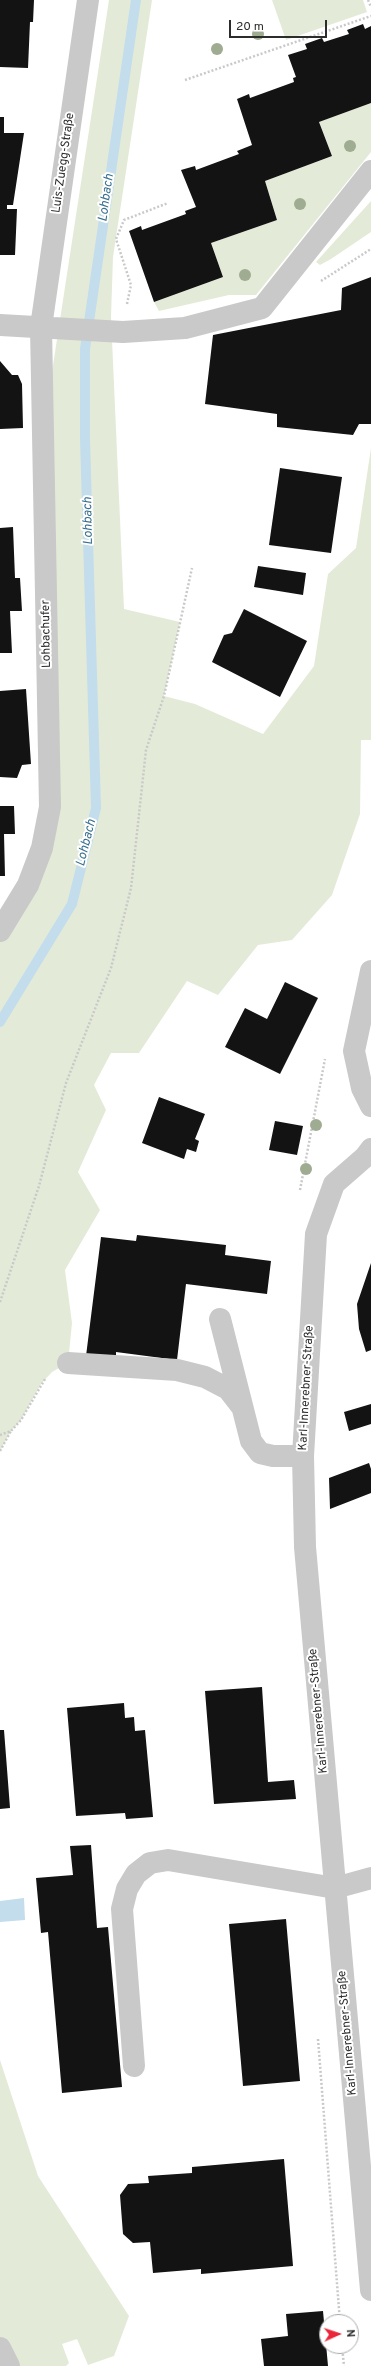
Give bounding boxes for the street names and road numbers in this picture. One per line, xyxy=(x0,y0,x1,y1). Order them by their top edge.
street label: Luis-Zuegg-Straße xyxy=(50,112,78,214)
street label: Lohbachufer xyxy=(39,600,55,668)
street label: Karl-Innerebner-Straße xyxy=(297,1325,317,1451)
street label: Karl-Innerebner-Straße xyxy=(306,1648,332,1774)
street label: Karl-Innerebner-Straße xyxy=(335,1970,361,2096)

